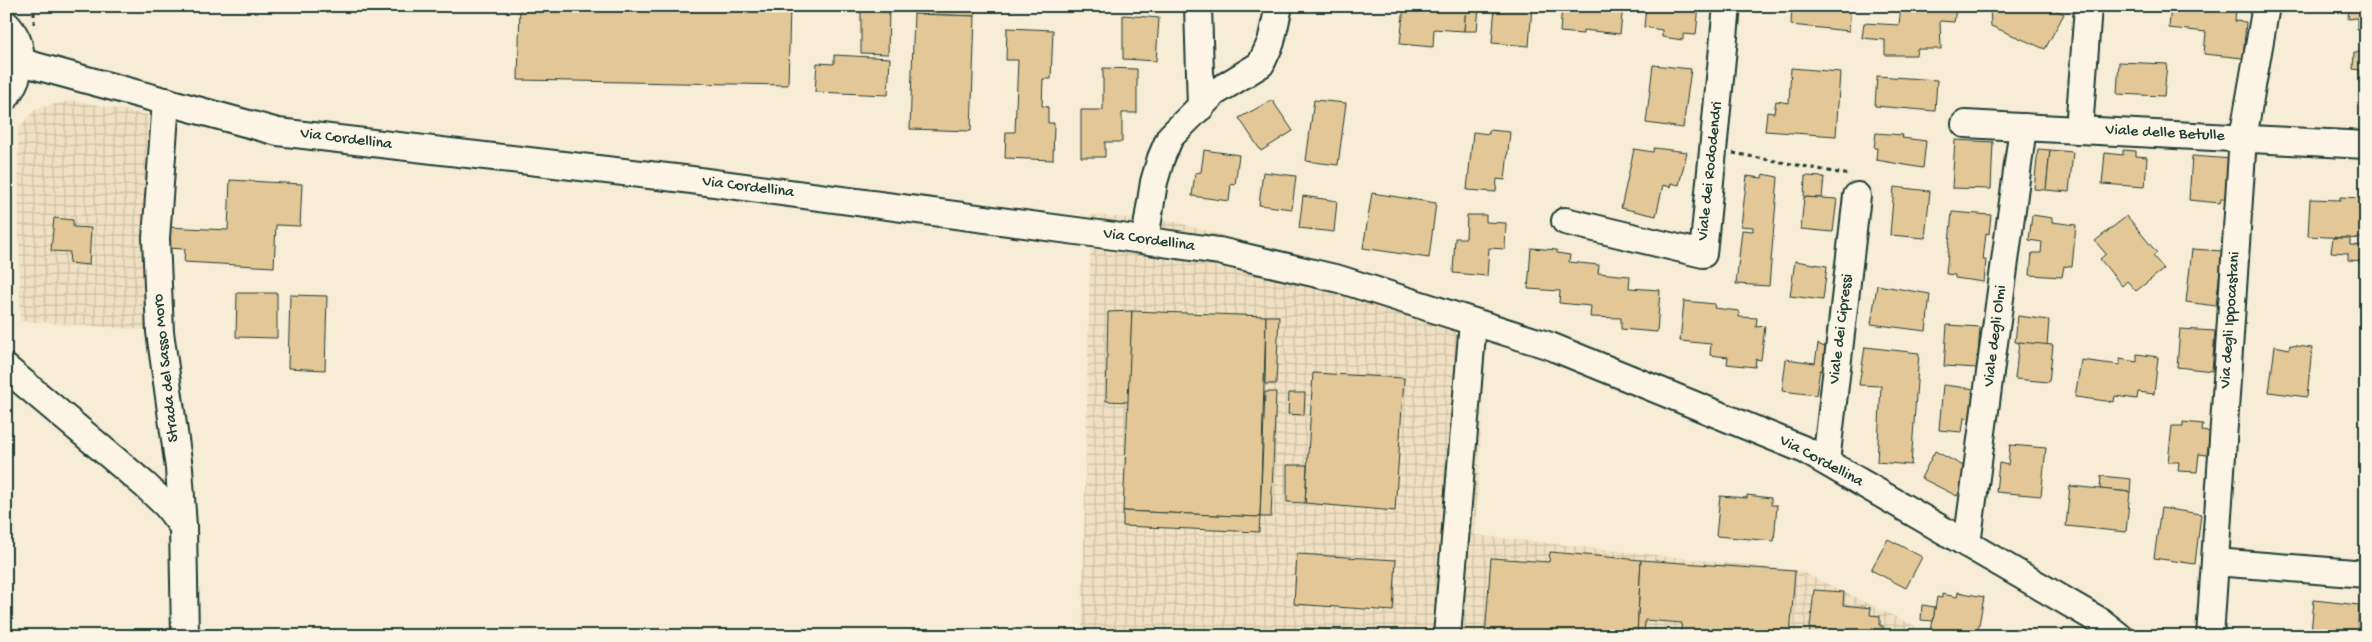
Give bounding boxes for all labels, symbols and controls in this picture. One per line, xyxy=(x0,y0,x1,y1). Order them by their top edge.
street label: Viale dei Rododendri xyxy=(1694,100,1728,243)
street label: Viale delle Betulle xyxy=(2104,121,2226,147)
street label: Via Cordellina xyxy=(298,125,394,155)
street label: Via Cordellina xyxy=(700,173,796,203)
street label: Via Cordellina xyxy=(1101,225,1197,257)
street label: Via degli Ippocastani xyxy=(2217,251,2245,390)
street label: Viale dei Cipressi xyxy=(1826,273,1858,386)
street label: Viale degli Olmi xyxy=(1980,284,2012,389)
street label: Strada del Sasso Moro xyxy=(150,293,184,443)
street label: Via Cordellina xyxy=(1775,431,1867,493)

